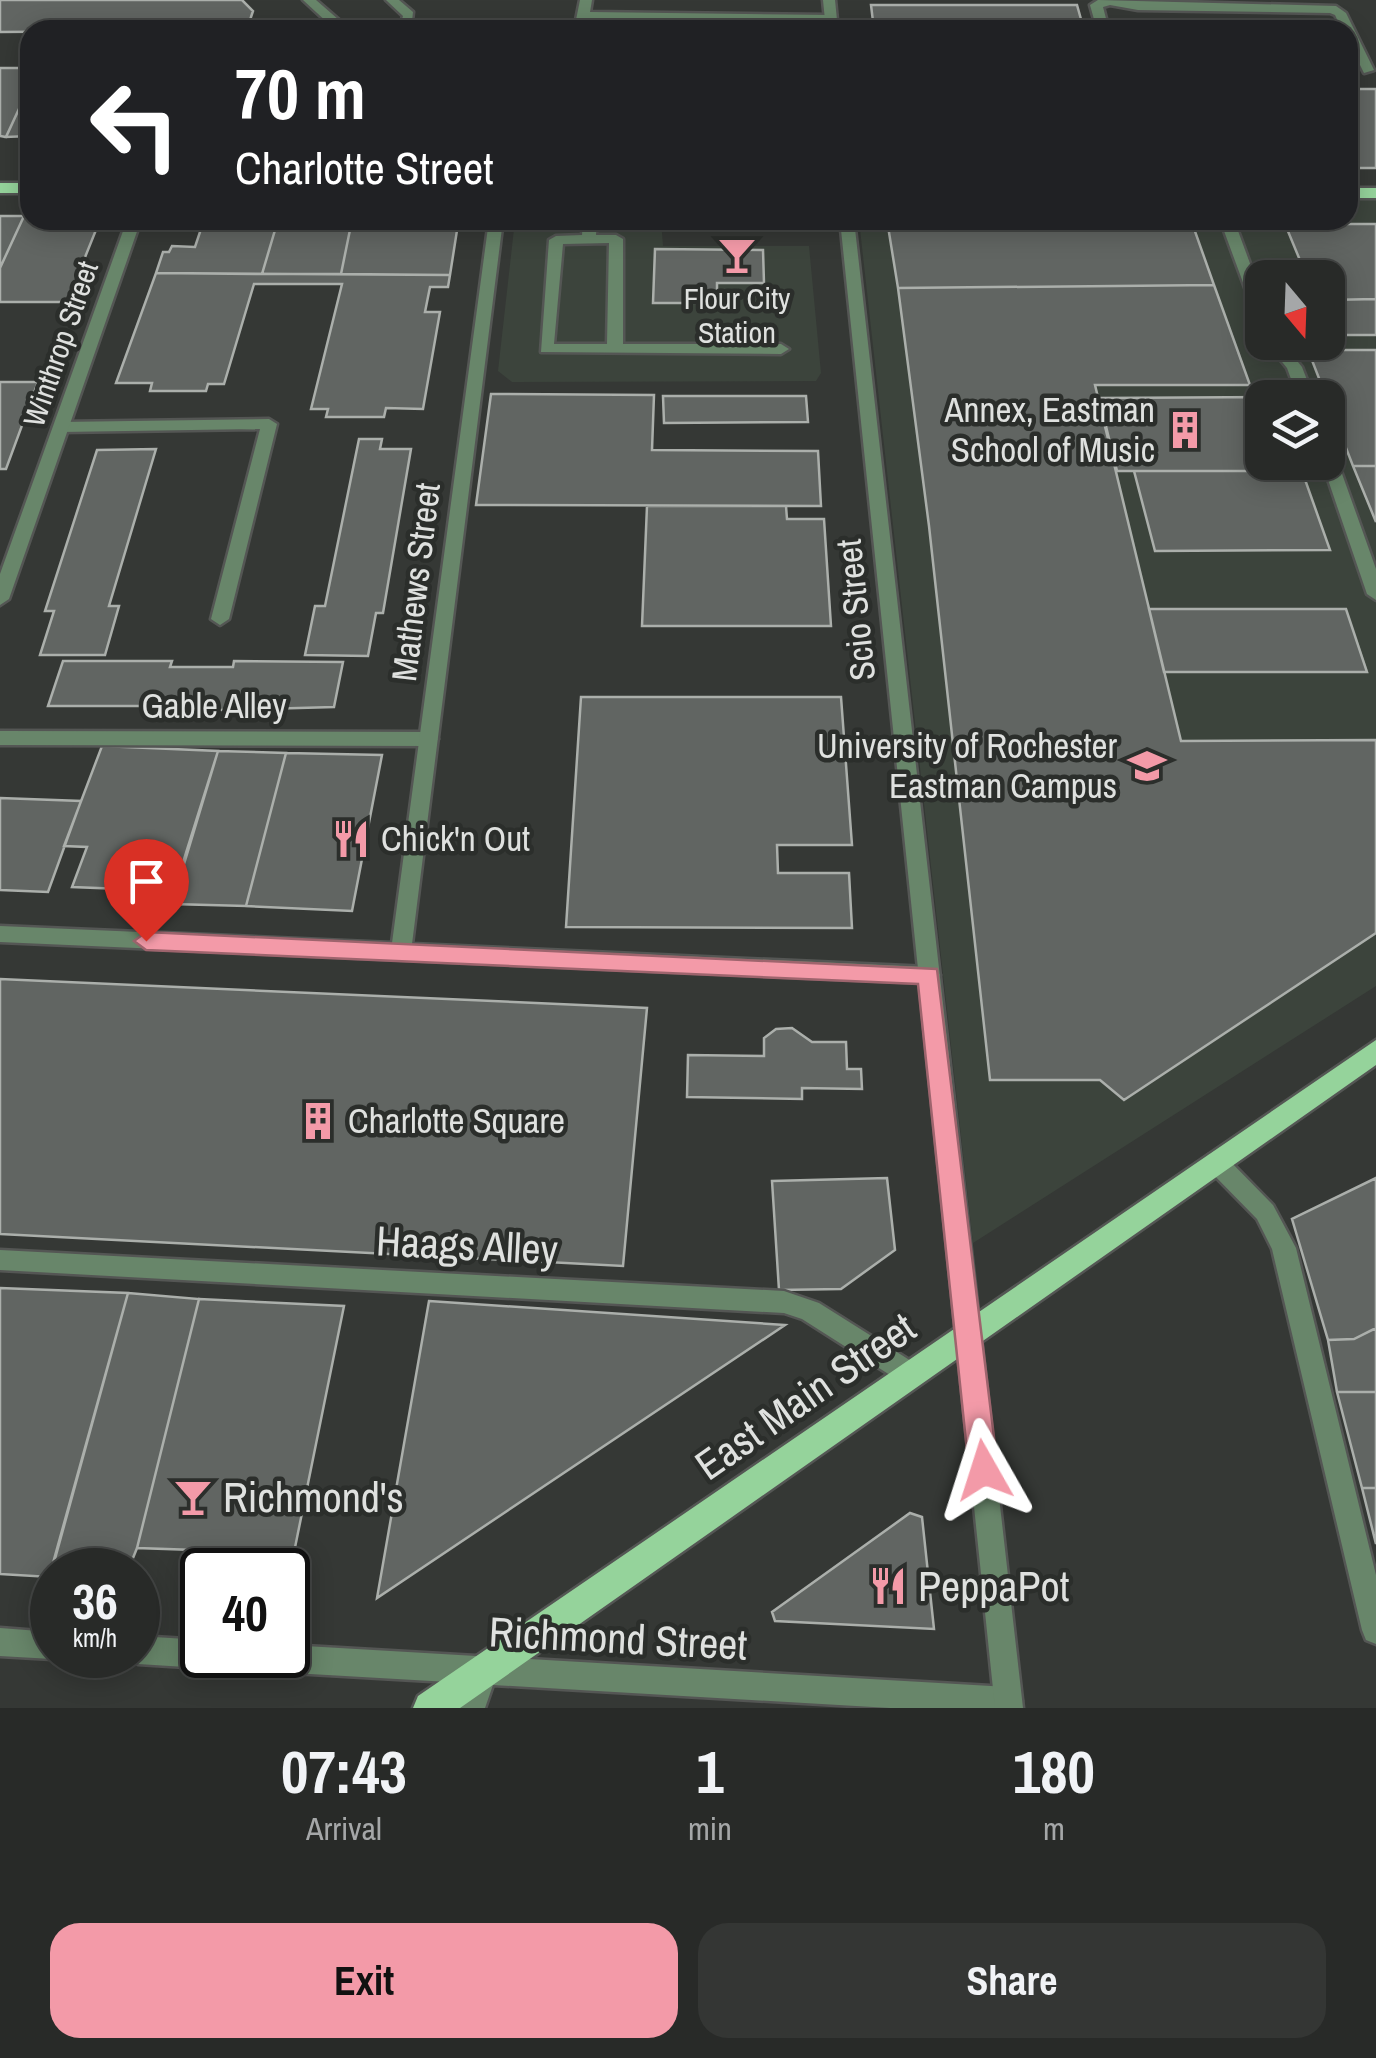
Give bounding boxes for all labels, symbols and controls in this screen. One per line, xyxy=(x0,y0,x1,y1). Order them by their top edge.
text: 70 m xyxy=(235,47,366,141)
icon: left xyxy=(70,60,200,190)
text: Charlotte Street xyxy=(235,137,493,198)
bar icon: Flour City Station xyxy=(716,234,758,276)
street label: Winthrop Street xyxy=(13,256,107,432)
north arrow xyxy=(1245,260,1345,360)
map controls xyxy=(1245,260,1345,480)
place label: Flour City Station xyxy=(684,278,791,352)
button: layers xyxy=(1245,380,1345,480)
place label: Annex, Eastman School of Music xyxy=(943,386,1155,473)
building icon: Annex, Eastman School of Music xyxy=(1164,409,1206,451)
street label: Mathews Street xyxy=(380,480,451,684)
street label: Scio Street xyxy=(825,537,886,683)
street label: Gable Alley xyxy=(141,682,287,729)
place label: University of Rochester Eastman Campus xyxy=(817,722,1117,809)
school or university icon: University of Rochester Eastman Campus xyxy=(1126,745,1168,787)
place label: Chick'n Out xyxy=(381,815,530,862)
restaurant icon: Chick'n Out xyxy=(330,818,372,860)
pin xyxy=(104,839,189,942)
icon: arrive xyxy=(119,854,174,909)
place label: Charlotte Square xyxy=(348,1097,565,1144)
building icon: Charlotte Square xyxy=(297,1100,339,1142)
street label: Haags Alley xyxy=(375,1212,559,1278)
street label: East Main Street xyxy=(684,1299,926,1493)
position arrow xyxy=(932,1418,1036,1522)
place label: Richmond's xyxy=(223,1469,404,1525)
bar icon: Richmond's xyxy=(172,1476,214,1518)
speed limit sign: 40 xyxy=(180,1548,310,1678)
place label: PeppaPot xyxy=(918,1558,1069,1614)
restaurant icon: PeppaPot xyxy=(867,1565,909,1607)
text: 36 xyxy=(72,1567,118,1635)
street label: Richmond Street xyxy=(487,1603,749,1673)
text: km/h xyxy=(73,1621,117,1655)
text: 07:43 xyxy=(281,1731,407,1812)
text: 1 xyxy=(696,1731,724,1812)
text: 180 xyxy=(1013,1731,1095,1812)
text: Arrival xyxy=(306,1807,382,1850)
text: min xyxy=(688,1807,732,1850)
text: m xyxy=(1043,1807,1065,1850)
button: Exit xyxy=(50,1923,678,2038)
button: Share xyxy=(698,1923,1326,2038)

